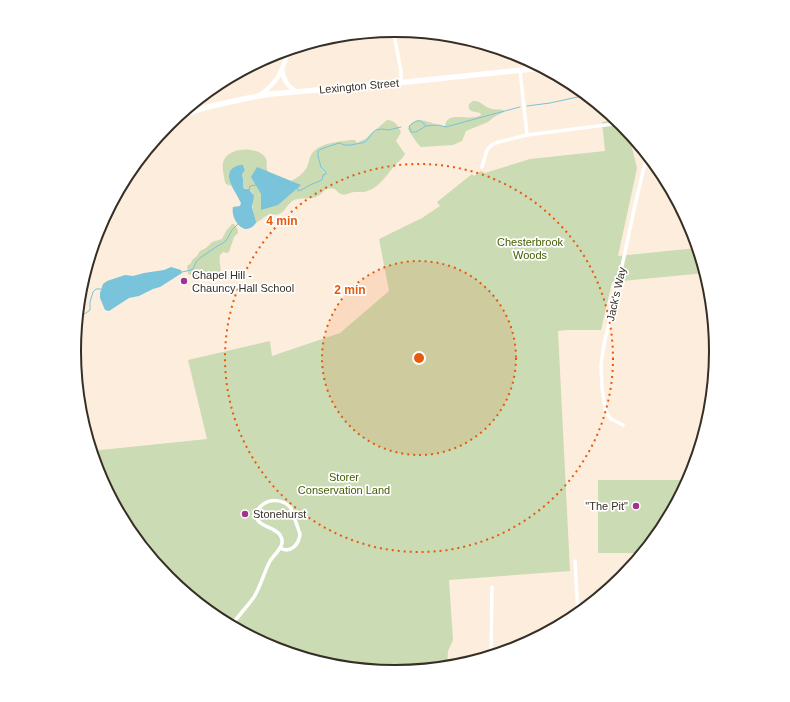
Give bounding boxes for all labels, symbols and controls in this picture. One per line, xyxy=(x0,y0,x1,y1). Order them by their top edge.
street label: Lexington Street xyxy=(319,77,399,95)
text: 4 min xyxy=(266,214,298,228)
park label: Chesterbrook Woods xyxy=(497,236,564,261)
street label: Jack's Way xyxy=(604,265,628,322)
place label: Chapel Hill - Chauncy Hall School xyxy=(192,269,294,294)
marker: Chapel Hill - Chauncy Hall School xyxy=(179,276,189,286)
text: 2 min xyxy=(334,283,366,297)
centre of rings xyxy=(412,351,426,365)
park label: Storer Conservation Land xyxy=(298,471,390,496)
place label: "The Pit" xyxy=(585,500,628,512)
marker: "The Pit" xyxy=(631,501,641,511)
place label: Stonehurst xyxy=(253,508,306,520)
marker: Stonehurst xyxy=(240,509,250,519)

